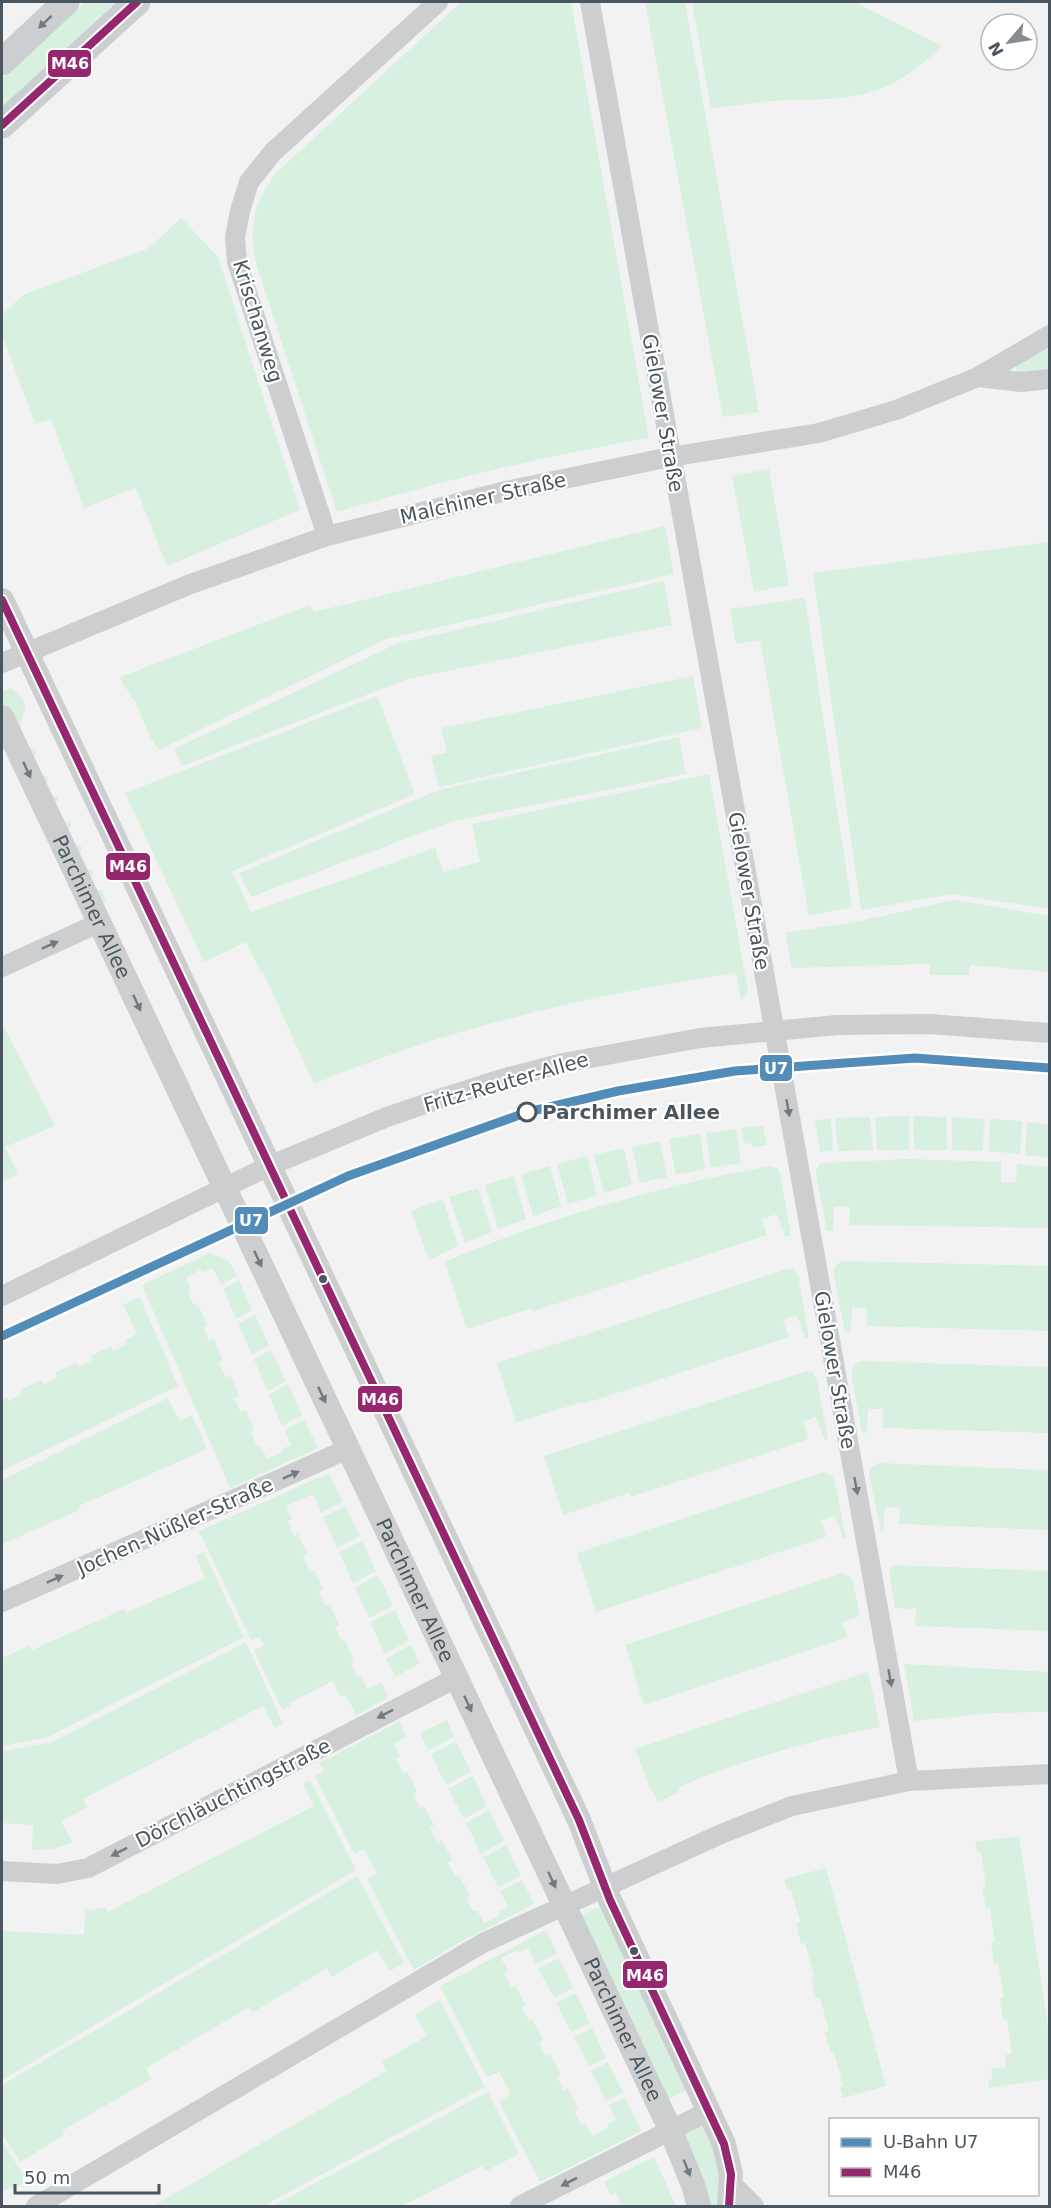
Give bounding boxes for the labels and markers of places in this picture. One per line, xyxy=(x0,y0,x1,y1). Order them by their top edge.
place label: Parchimer Allee xyxy=(542,1100,720,1124)
marker: Parchimer Allee xyxy=(517,1102,537,1122)
unlabelled marker xyxy=(317,1273,329,1285)
unlabelled marker xyxy=(628,1945,640,1957)

